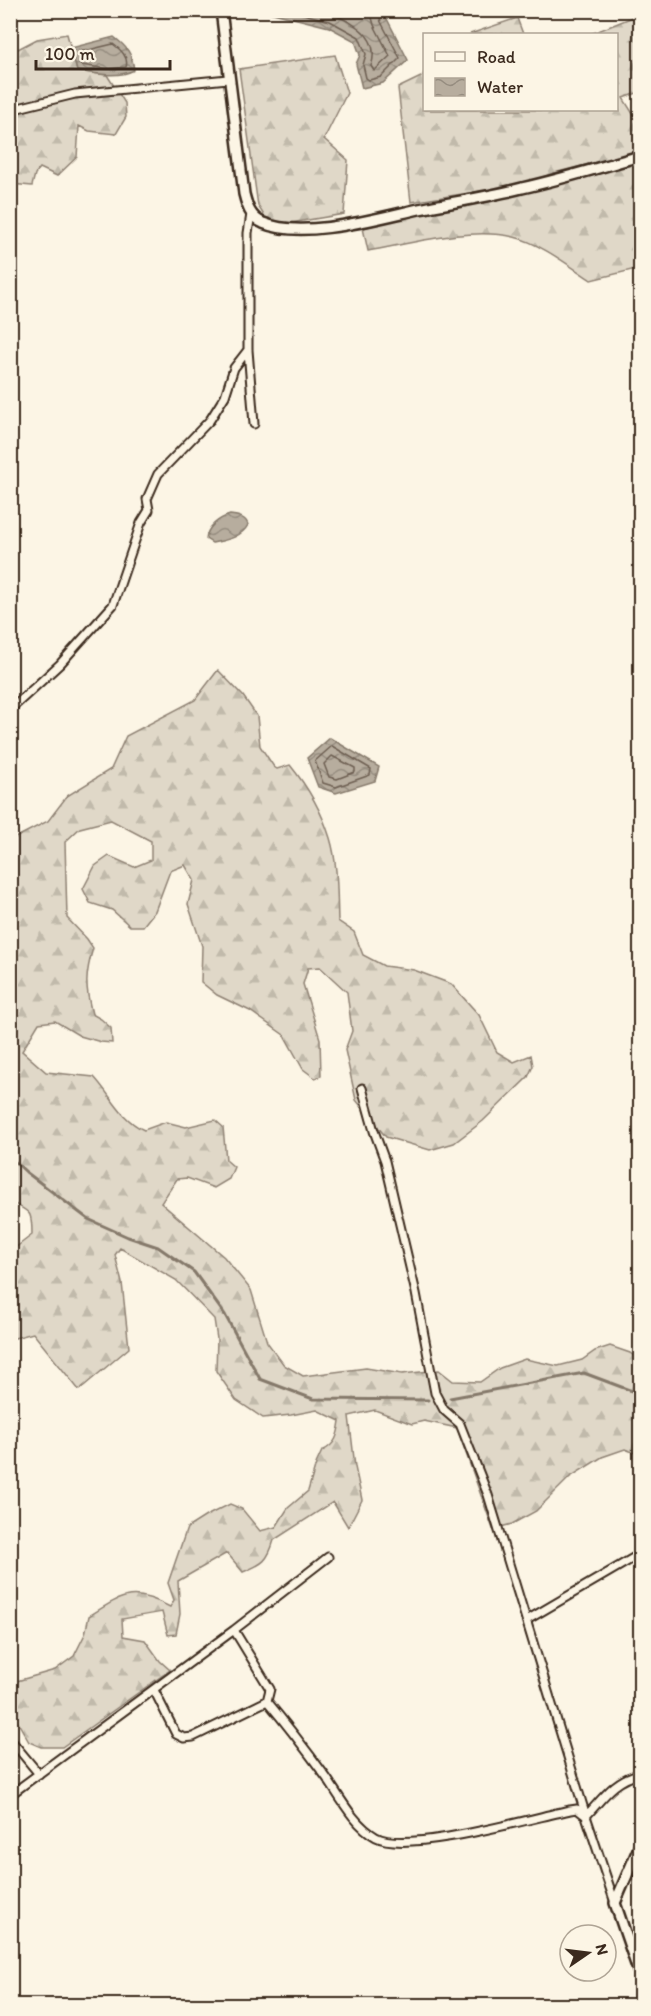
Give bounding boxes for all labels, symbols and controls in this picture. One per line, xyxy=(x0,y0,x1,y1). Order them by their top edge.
scale bar xyxy=(36,33,170,71)
legend xyxy=(423,33,618,111)
text: 100 m xyxy=(45,43,95,65)
text: Road xyxy=(477,46,516,68)
text: Water xyxy=(477,76,523,98)
north arrow xyxy=(558,1923,618,1983)
text: N xyxy=(592,1942,613,1957)

